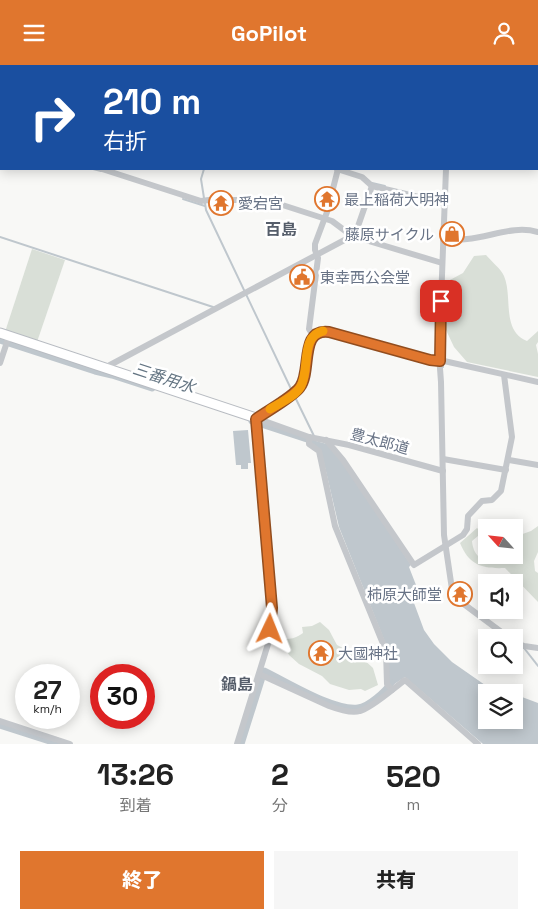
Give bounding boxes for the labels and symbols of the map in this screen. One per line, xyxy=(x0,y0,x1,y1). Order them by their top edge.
temple icon: 最上稲荷大明神 xyxy=(314,186,340,212)
temple icon: 愛宕宮 xyxy=(208,190,234,216)
place label: 最上稲荷大明神 xyxy=(344,190,449,209)
place label: 愛宕宮 xyxy=(238,194,283,213)
district label: 百島 xyxy=(265,219,297,240)
shop icon: 藤原サイクル xyxy=(439,221,465,247)
place label: 藤原サイクル xyxy=(345,225,434,244)
public building icon: 東幸西公会堂 xyxy=(289,264,315,290)
place label: 東幸西公会堂 xyxy=(320,268,410,287)
pin xyxy=(420,280,462,322)
water label: 三番用水 xyxy=(130,358,200,398)
street label: 豊太郎道 xyxy=(349,424,411,458)
north arrow xyxy=(478,519,522,564)
temple icon: 柿原大師堂 xyxy=(447,581,473,607)
place label: 柿原大師堂 xyxy=(367,585,442,604)
position arrow xyxy=(243,602,295,654)
temple icon: 大國神社 xyxy=(308,640,334,666)
place label: 大國神社 xyxy=(338,644,398,663)
speed limit sign: 30 xyxy=(90,664,155,729)
district label: 鍋島 xyxy=(221,674,253,695)

